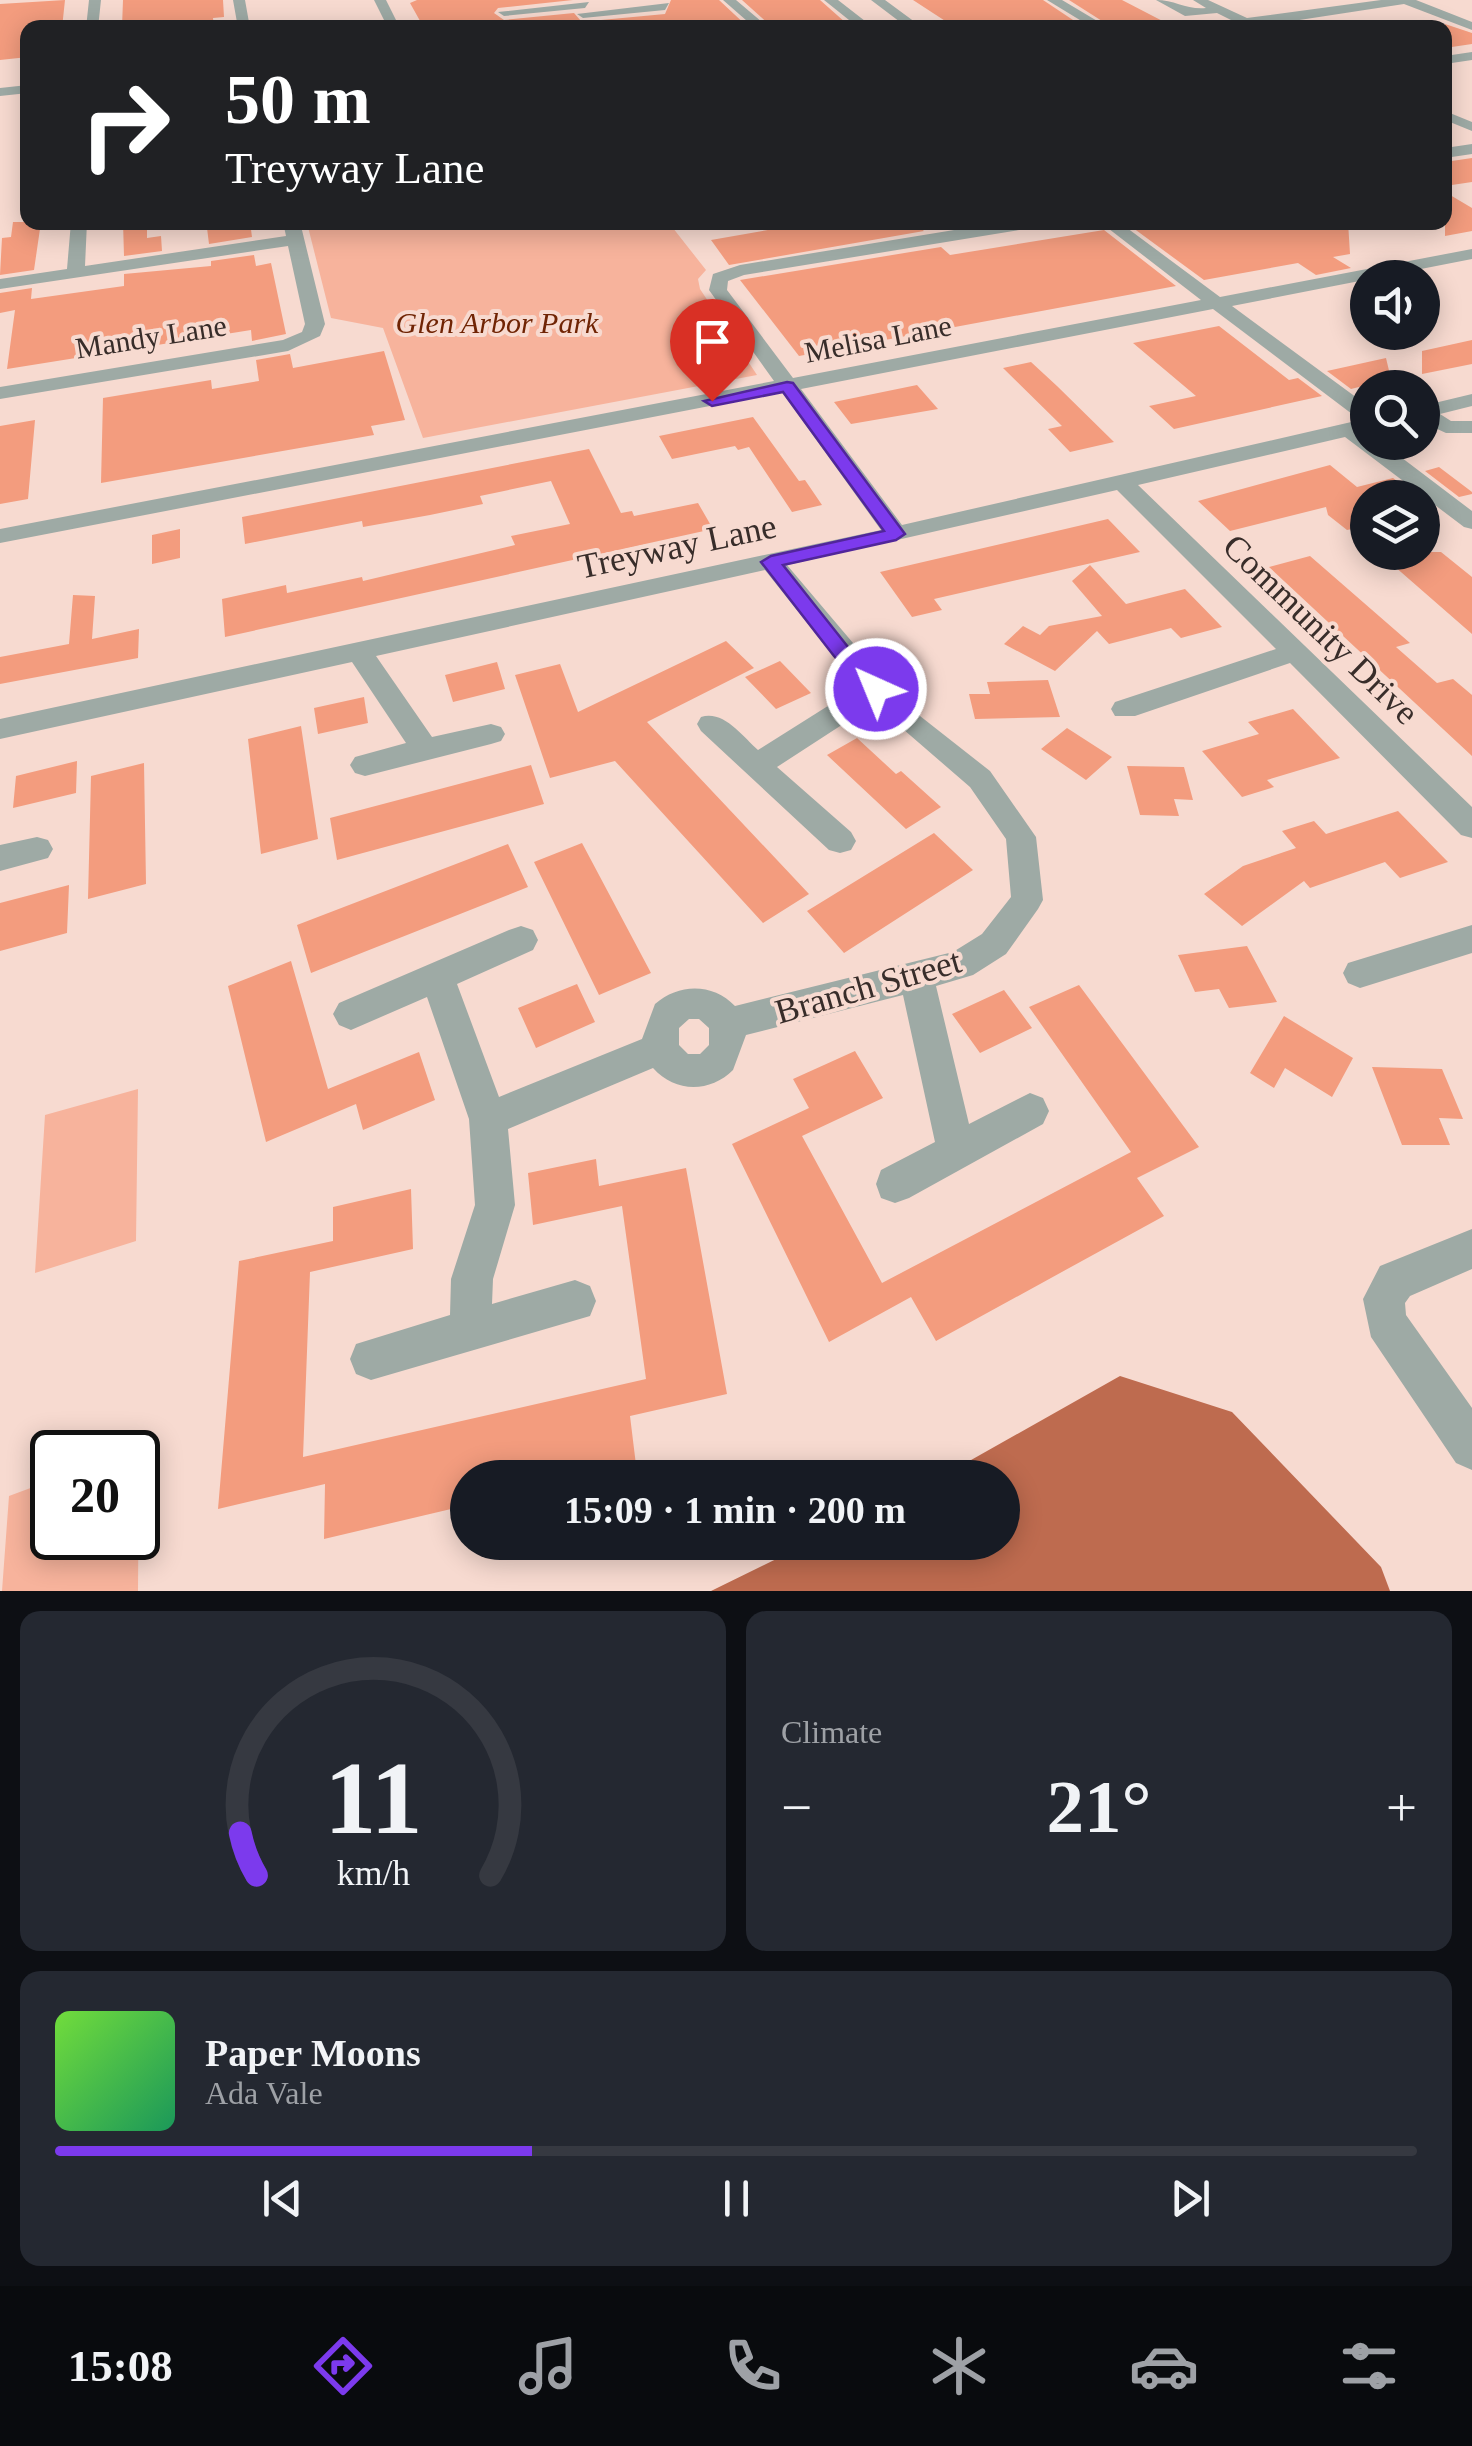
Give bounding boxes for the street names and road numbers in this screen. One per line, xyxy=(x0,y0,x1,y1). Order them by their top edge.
street label: Mandy Lane xyxy=(73,308,229,365)
street label: Melisa Lane xyxy=(802,308,954,369)
street label: Treyway Lane xyxy=(574,506,780,587)
street label: Community Drive xyxy=(1215,527,1426,732)
street label: Branch Street xyxy=(771,941,966,1032)

